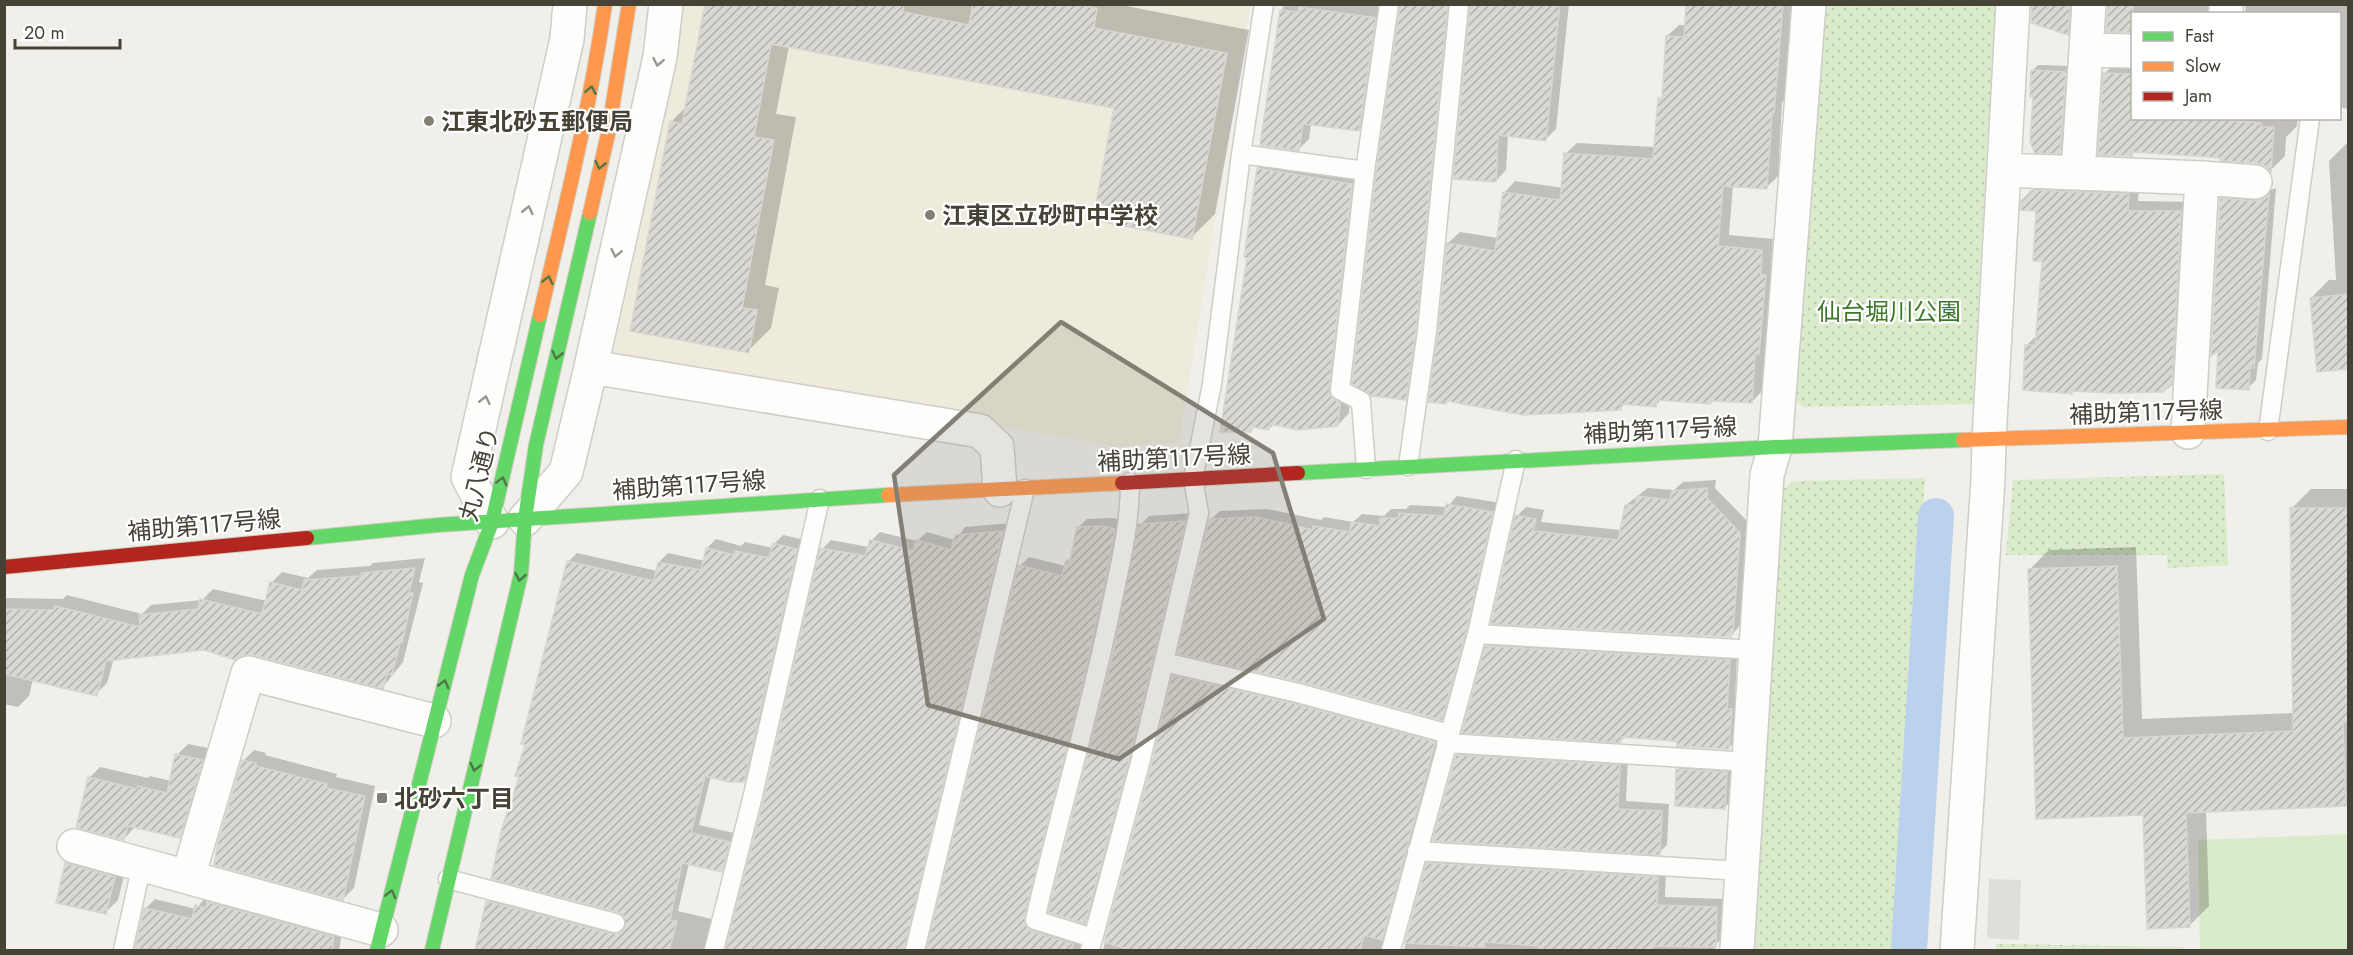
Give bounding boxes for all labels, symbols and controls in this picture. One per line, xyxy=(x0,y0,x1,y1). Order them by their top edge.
scale bar xyxy=(15,12,120,50)
legend xyxy=(2131,12,2341,120)
text: 20 m xyxy=(24,20,64,46)
text: Fast xyxy=(2185,23,2214,49)
text: Slow xyxy=(2185,53,2222,79)
one-way arrow xyxy=(652,57,665,67)
text: Jam xyxy=(2183,83,2212,109)
one-way arrow xyxy=(583,85,596,95)
place label: 江東北砂五郵便局 xyxy=(441,104,633,139)
marker: 江東北砂五郵便局 xyxy=(422,114,436,128)
one-way arrow xyxy=(595,160,608,170)
place label: 江東区立砂町中学校 xyxy=(942,198,1158,233)
one-way arrow xyxy=(521,205,534,215)
marker: 江東区立砂町中学校 xyxy=(923,208,937,222)
one-way arrow xyxy=(611,248,624,258)
one-way arrow xyxy=(541,276,554,286)
park label: 仙台堀川公園 xyxy=(1817,294,1961,329)
one-way arrow xyxy=(551,350,564,360)
street label: 補助第117号線 xyxy=(2068,392,2224,432)
one-way arrow xyxy=(478,395,491,405)
street label: 補助第117号線 xyxy=(1582,408,1738,452)
street label: 丸八通り xyxy=(450,423,508,525)
street label: 補助第117号線 xyxy=(1096,436,1252,480)
street label: 補助第117号線 xyxy=(611,462,767,508)
one-way arrow xyxy=(494,476,507,486)
street label: 補助第117号線 xyxy=(126,501,282,549)
one-way arrow xyxy=(514,572,527,582)
one-way arrow xyxy=(436,679,449,689)
one-way arrow xyxy=(469,762,482,772)
place label: 北砂六丁目 xyxy=(394,781,514,816)
marker: 北砂六丁目 xyxy=(375,791,389,805)
one-way arrow xyxy=(383,889,396,899)

